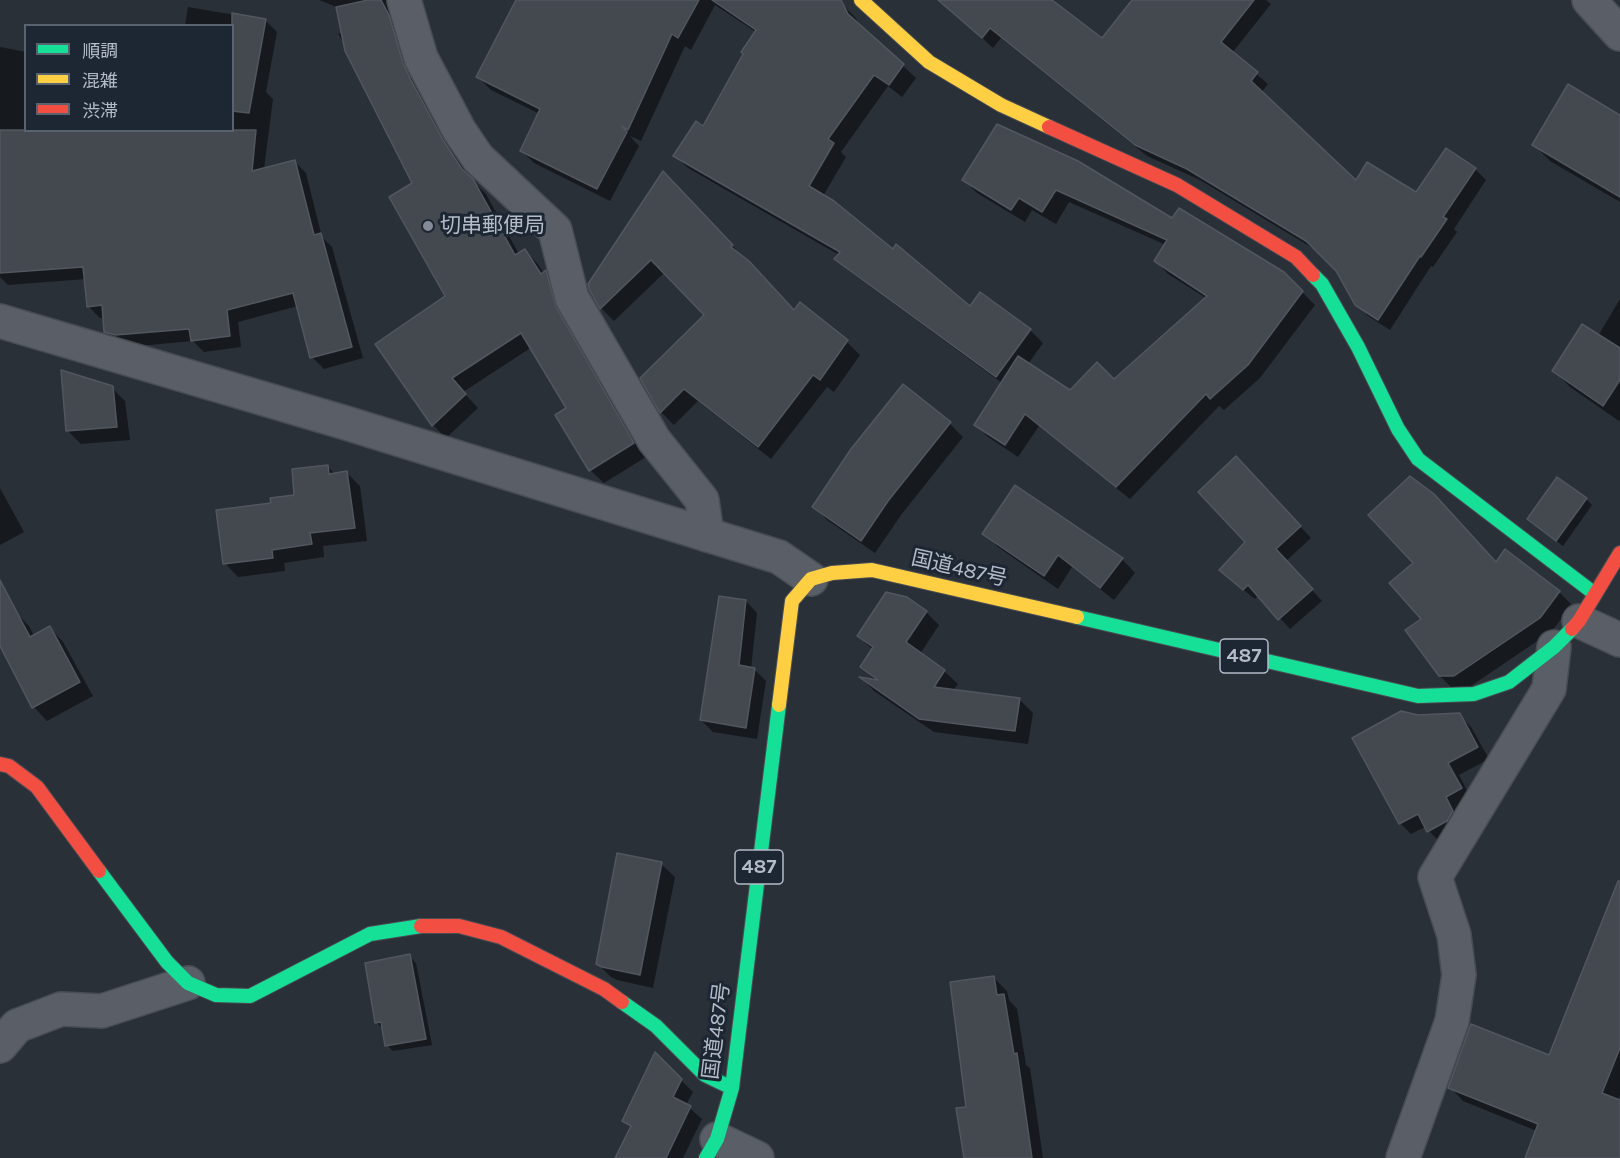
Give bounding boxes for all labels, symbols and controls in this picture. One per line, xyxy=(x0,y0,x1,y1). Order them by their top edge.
legend xyxy=(24,24,234,132)
text: 順調 xyxy=(82,40,118,62)
text: 混雑 xyxy=(82,70,118,92)
text: 渋滞 xyxy=(82,100,118,122)
place label: 切串郵便局 xyxy=(440,213,545,239)
marker: 切串郵便局 xyxy=(421,219,435,233)
street label: 国道487号 xyxy=(909,546,1009,592)
road number: 487 xyxy=(1220,639,1268,673)
road number: 487 xyxy=(735,850,783,884)
street label: 国道487号 xyxy=(699,981,735,1081)

